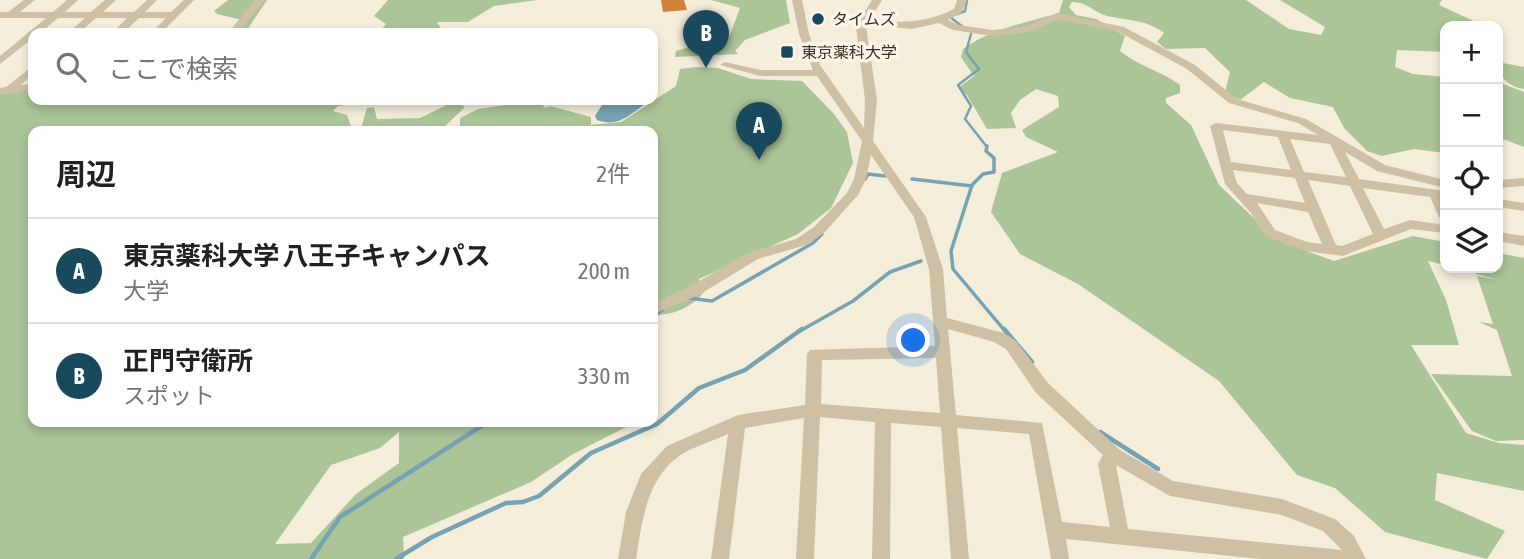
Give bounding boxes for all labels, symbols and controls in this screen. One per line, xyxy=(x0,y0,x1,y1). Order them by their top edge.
pin: B xyxy=(683,10,729,68)
place label: タイムズ xyxy=(832,10,896,28)
marker: タイムズ xyxy=(810,11,826,27)
map controls xyxy=(1440,21,1503,273)
button: + xyxy=(1440,21,1503,84)
search box xyxy=(28,28,658,105)
place label: 東京薬科大学 xyxy=(801,43,897,61)
marker: 東京薬科大学 xyxy=(779,44,795,60)
icon: search xyxy=(52,48,90,86)
text: ここで検索 xyxy=(108,54,238,84)
button: − xyxy=(1440,84,1503,147)
pin: A xyxy=(736,102,782,160)
button: locate xyxy=(1440,147,1503,210)
text: 周辺 xyxy=(56,157,116,191)
text: 2件 xyxy=(596,161,630,187)
button: layers xyxy=(1440,210,1503,273)
text: 東京薬科大学 八王子キャンパス xyxy=(123,241,491,271)
text: A xyxy=(73,258,85,284)
text: 200 m xyxy=(578,258,630,284)
text: 大学 xyxy=(123,278,169,304)
your location xyxy=(896,323,930,357)
text: 正門守衛所 xyxy=(123,346,253,376)
text: B xyxy=(74,363,84,389)
text: 330 m xyxy=(578,363,630,389)
text: スポット xyxy=(123,383,215,409)

